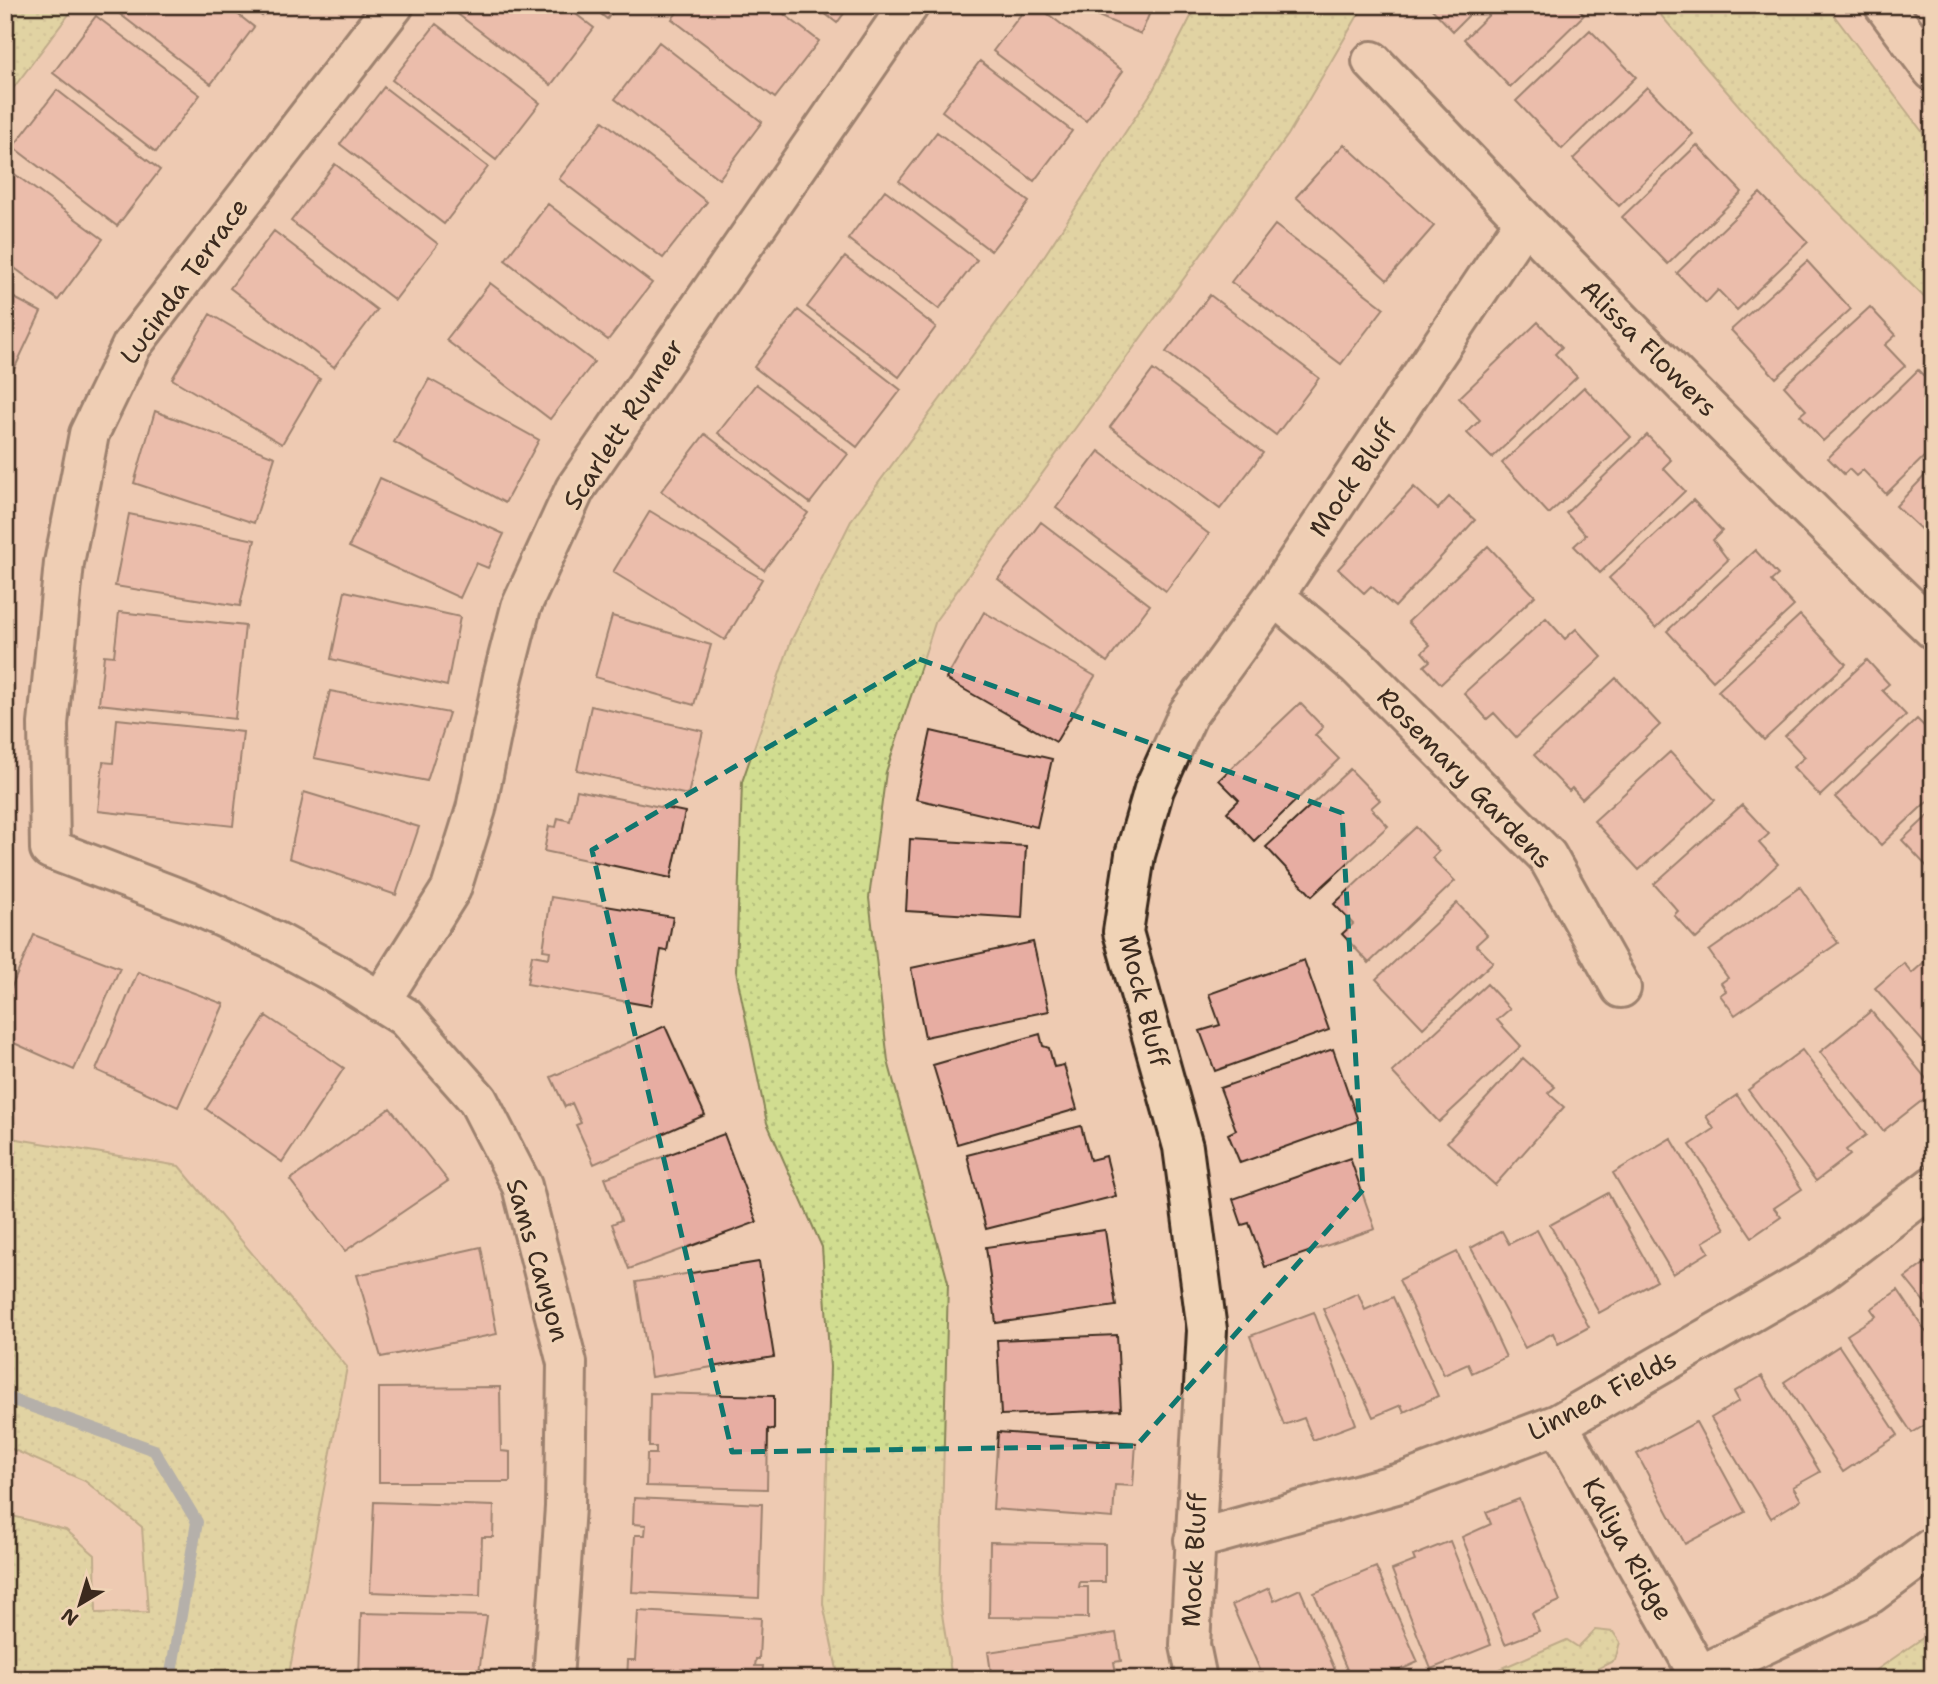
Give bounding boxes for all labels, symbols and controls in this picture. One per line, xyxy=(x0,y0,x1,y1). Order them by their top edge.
street label: Lucinda Terrace xyxy=(111,191,256,371)
street label: Alissa Flowers xyxy=(1573,271,1726,424)
street label: Scarlett Runner xyxy=(554,331,691,516)
street label: Mock Bluff xyxy=(1300,411,1405,543)
street label: Rosemary Gardens xyxy=(1370,680,1561,876)
street label: Mock Bluff xyxy=(1111,931,1178,1071)
street label: Sams Canyon xyxy=(498,1174,578,1345)
street label: Linnea Fields xyxy=(1521,1341,1682,1449)
street label: Kaliya Ridge xyxy=(1575,1471,1682,1627)
street label: Mock Bluff xyxy=(1172,1491,1215,1628)
north arrow xyxy=(46,1568,116,1638)
text: N xyxy=(56,1603,83,1631)

